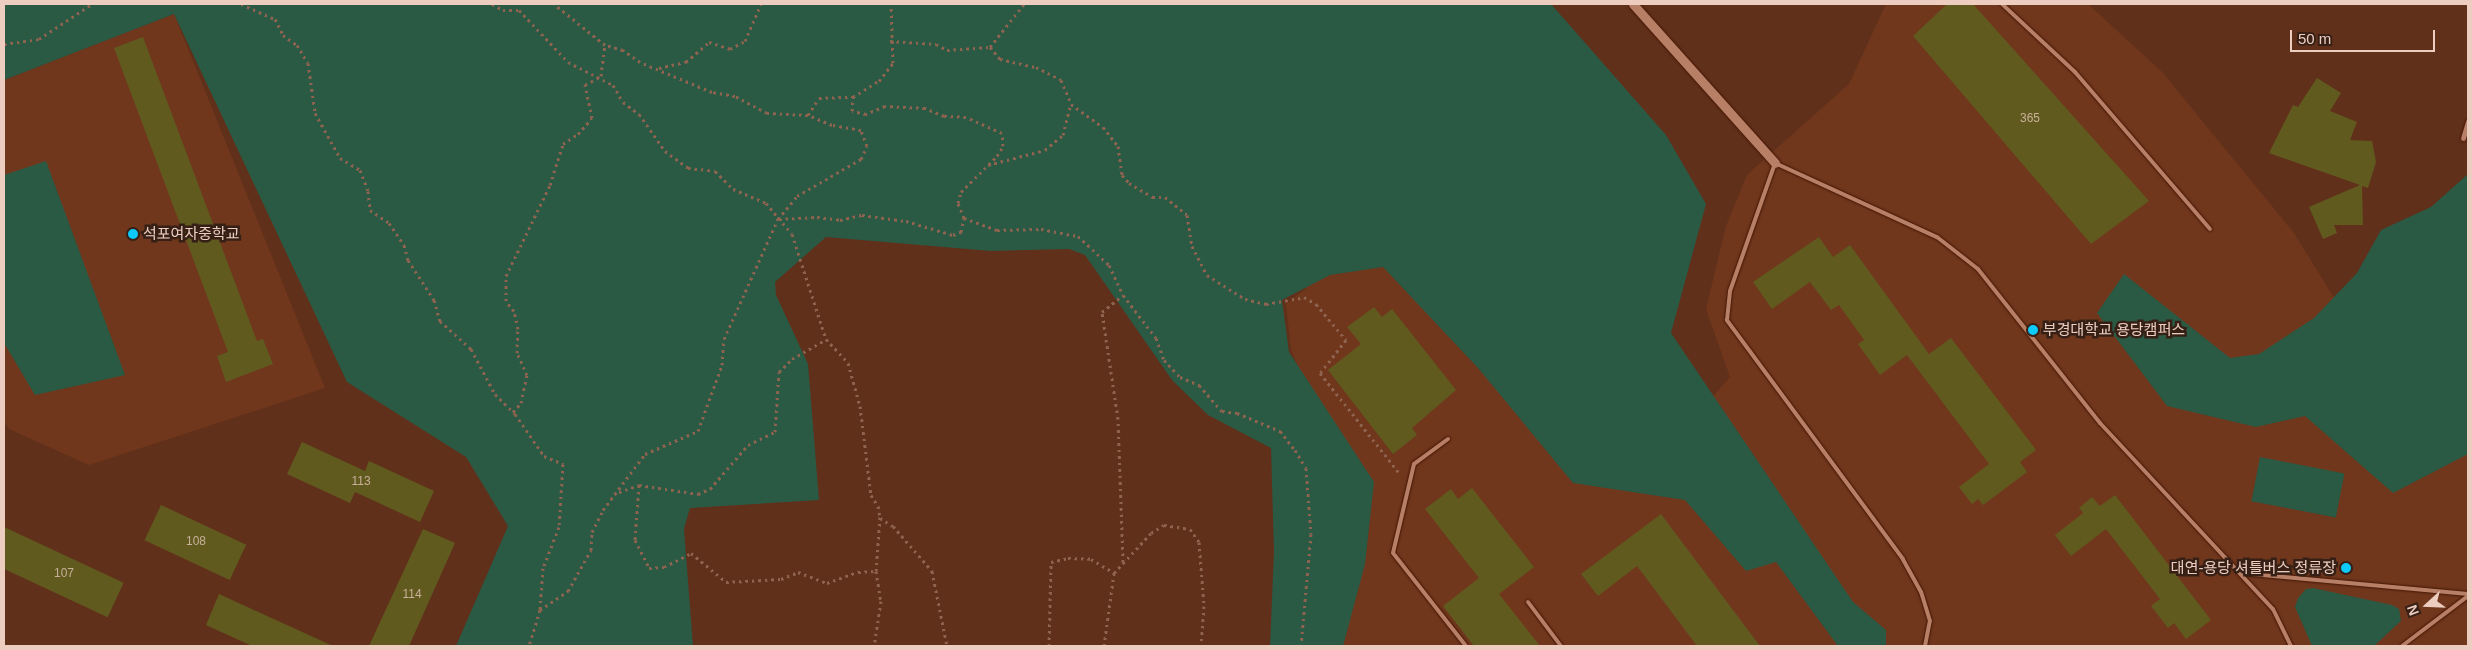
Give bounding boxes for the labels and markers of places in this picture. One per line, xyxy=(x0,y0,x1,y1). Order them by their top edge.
place label: 석포여자중학교 xyxy=(143,225,240,243)
marker: 석포여자중학교 xyxy=(127,228,139,240)
place label: 부경대학교 용당캠퍼스 xyxy=(2043,321,2185,339)
marker: 부경대학교 용당캠퍼스 xyxy=(2027,324,2039,336)
place label: 대연-용당 셔틀버스 정류장 xyxy=(2171,559,2336,577)
marker: 대연-용당 셔틀버스 정류장 xyxy=(2340,562,2352,574)

